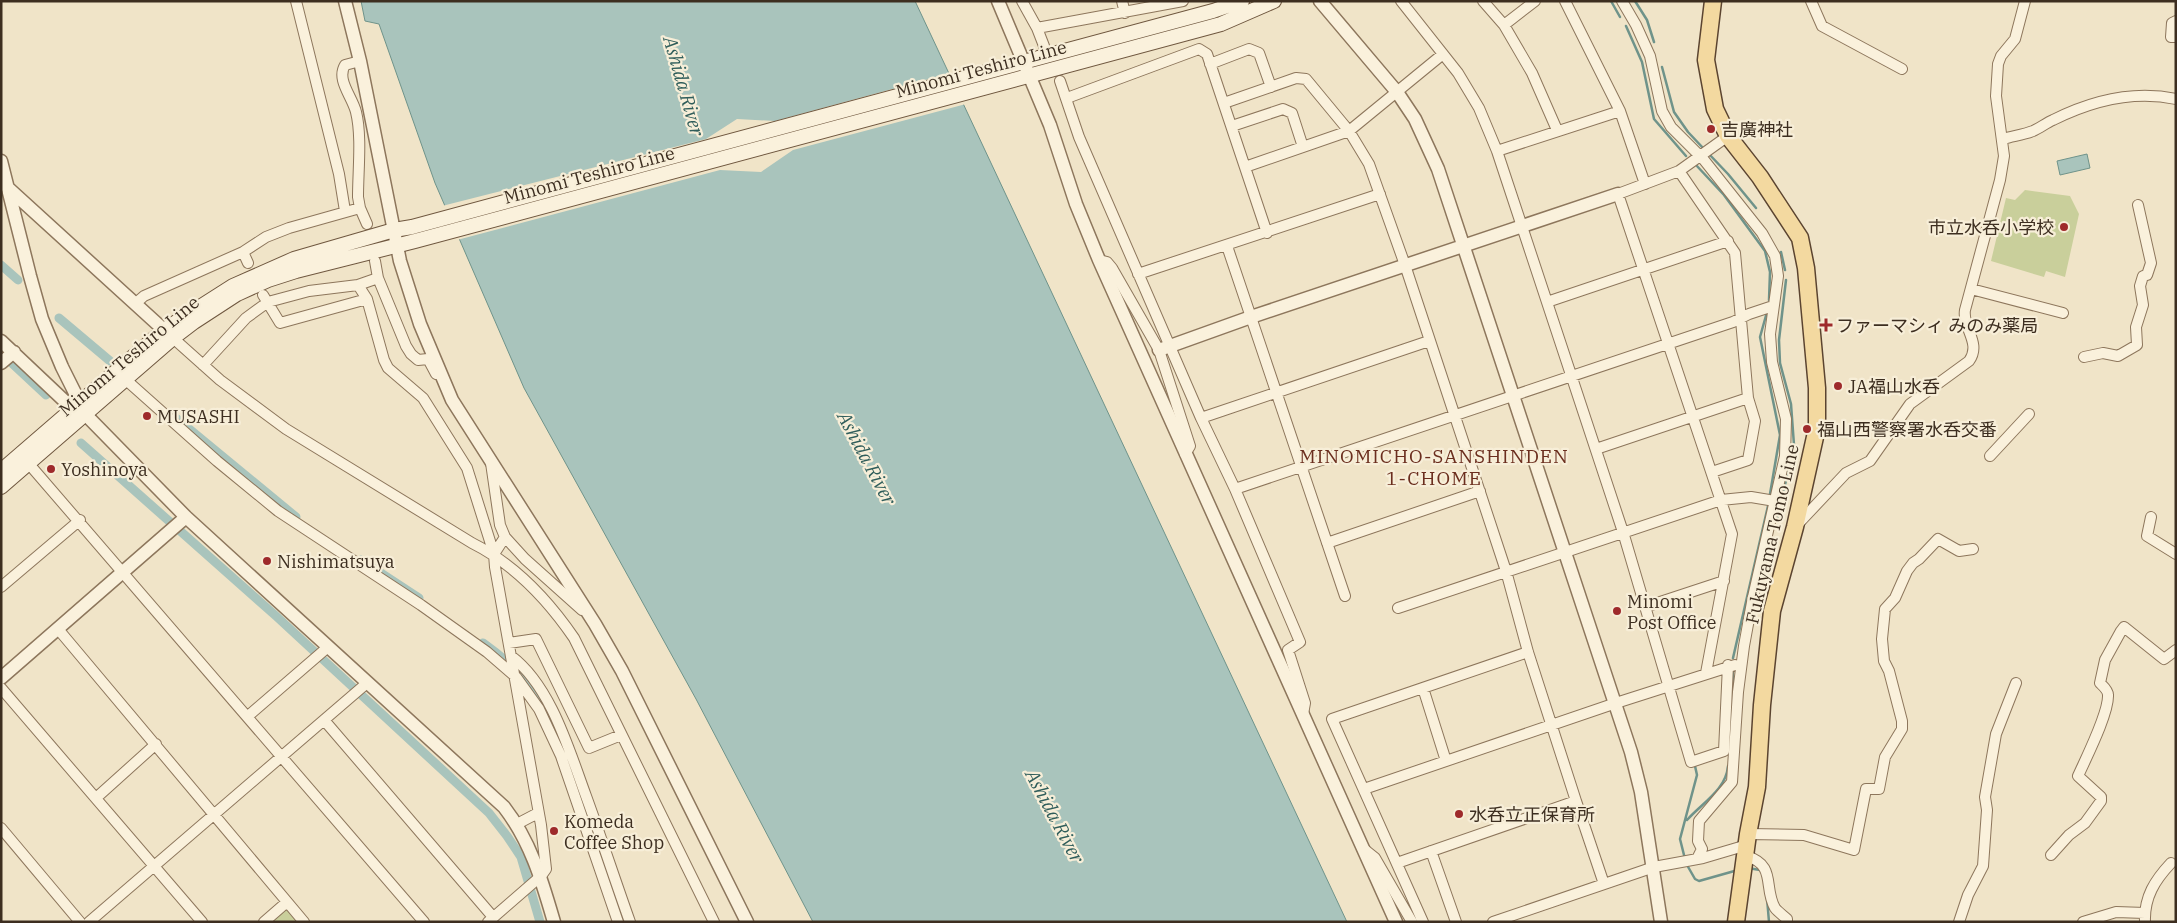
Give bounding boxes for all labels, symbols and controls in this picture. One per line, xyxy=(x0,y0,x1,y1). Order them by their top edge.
water label: Ashida River xyxy=(658,31,710,139)
street label: Minomi Teshiro Line xyxy=(893,35,1069,103)
place label: 吉廣神社 xyxy=(1721,118,1793,141)
marker: 吉廣神社 xyxy=(1705,123,1717,135)
street label: Minomi Teshiro Line xyxy=(501,141,677,209)
place label: 市立水呑小学校 xyxy=(1928,216,2054,239)
marker: 市立水呑小学校 xyxy=(2058,221,2070,233)
street label: Minomi Teshiro Line xyxy=(54,291,204,421)
place label: ファーマシィ みのみ薬局 xyxy=(1836,314,2038,337)
marker: ファーマシィ みのみ薬局 xyxy=(1820,319,1832,331)
place label: JA福山水呑 xyxy=(1848,375,1940,398)
marker: JA福山水呑 xyxy=(1832,380,1844,392)
place label: MUSASHI xyxy=(157,405,240,428)
water label: Ashida River xyxy=(831,405,902,510)
marker: MUSASHI xyxy=(141,410,153,422)
place label: 福山西警察署水呑交番 xyxy=(1817,418,1997,441)
marker: 福山西警察署水呑交番 xyxy=(1801,423,1813,435)
street label: Fukuyama Tomo Line xyxy=(1740,442,1804,626)
district label: MINOMICHO-SANSHINDEN 1-CHOME xyxy=(1299,444,1569,490)
place label: Yoshinoya xyxy=(61,458,148,481)
marker: Yoshinoya xyxy=(45,463,57,475)
place label: Nishimatsuya xyxy=(277,550,395,573)
marker: Nishimatsuya xyxy=(261,555,273,567)
place label: Minomi Post Office xyxy=(1627,590,1716,634)
marker: Minomi Post Office xyxy=(1611,605,1623,617)
water label: Ashida River xyxy=(1019,763,1090,868)
place label: 水呑立正保育所 xyxy=(1469,803,1595,826)
marker: 水呑立正保育所 xyxy=(1453,808,1465,820)
place label: Komeda Coffee Shop xyxy=(564,810,664,854)
marker: Komeda Coffee Shop xyxy=(548,825,560,837)

